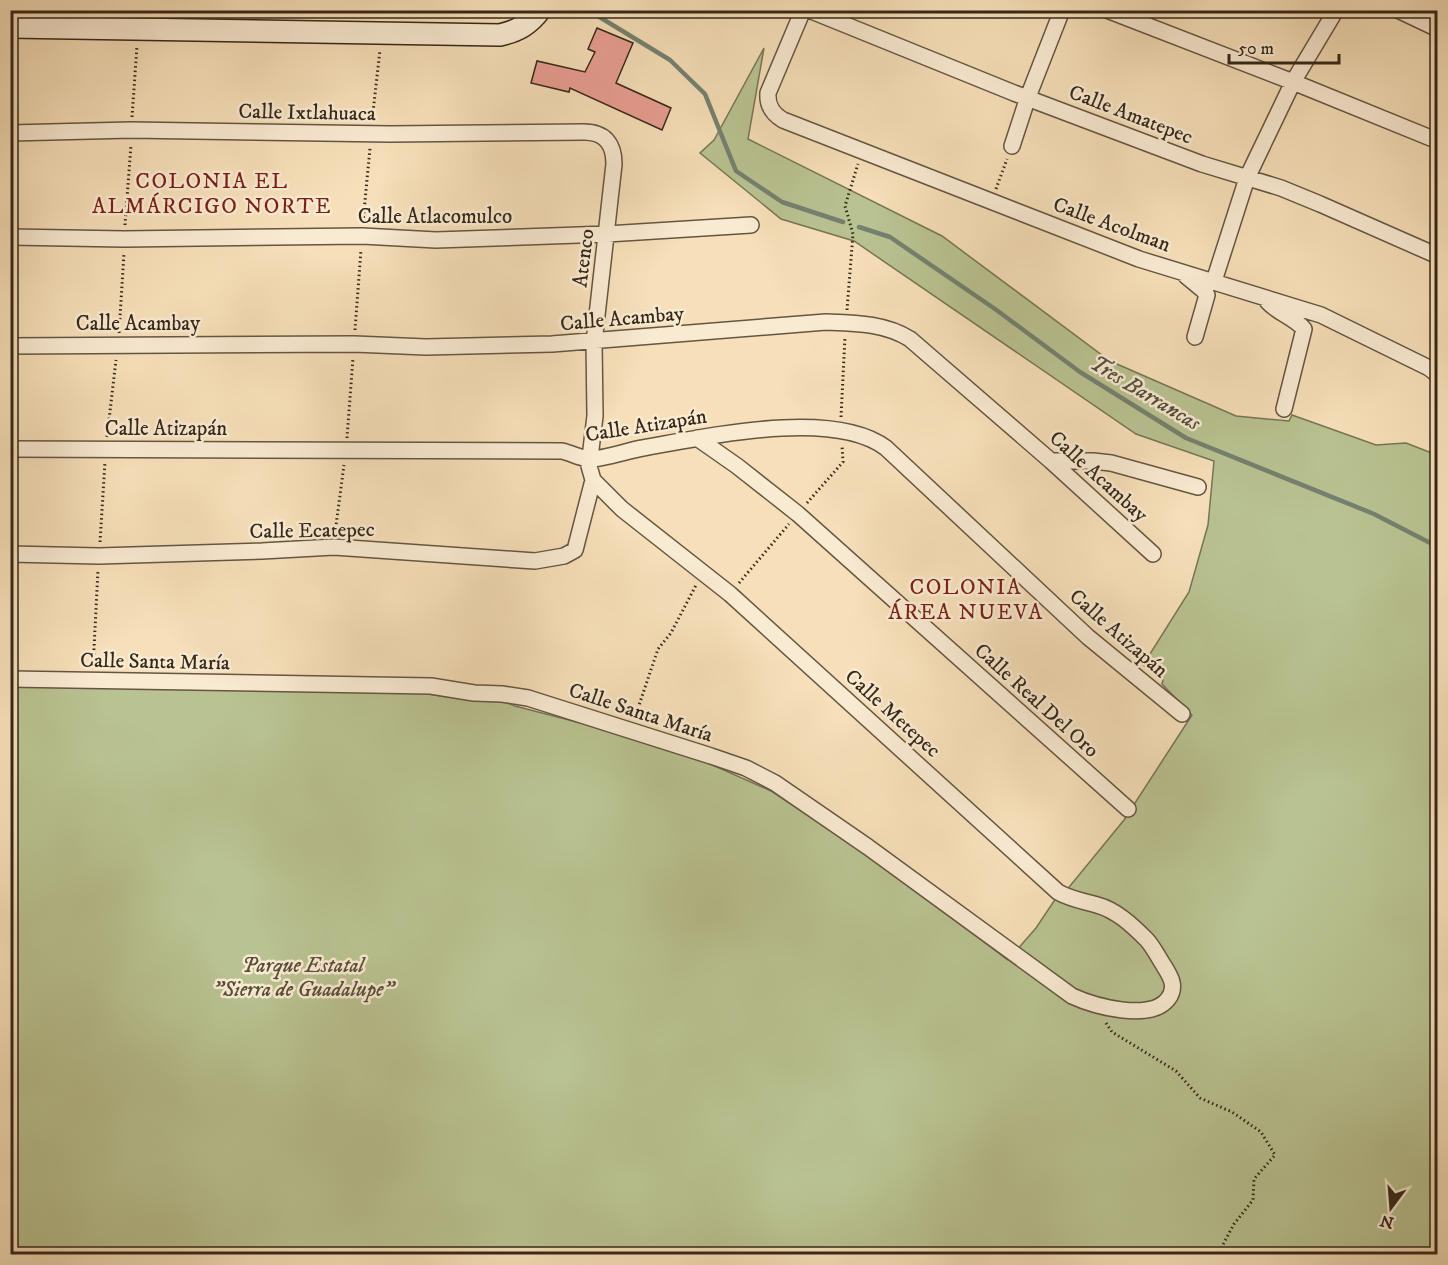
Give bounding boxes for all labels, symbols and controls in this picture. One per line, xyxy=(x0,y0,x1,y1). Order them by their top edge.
scale bar xyxy=(1229,27,1338,65)
text: 50 m xyxy=(1238,38,1274,60)
street label: Calle Amatepec xyxy=(1065,79,1196,150)
street label: Calle Ixtlahuaca xyxy=(238,99,376,127)
district label: COLONIA EL ALMÁRCIGO NORTE xyxy=(92,168,332,220)
street label: Calle Acolman xyxy=(1049,192,1174,258)
street label: Calle Atlacomulco xyxy=(358,204,512,230)
street label: Atenco xyxy=(567,227,600,289)
street label: Calle Acambay xyxy=(559,301,686,337)
street label: Calle Acambay xyxy=(76,311,201,337)
water label: Tres Barrancas xyxy=(1085,350,1206,437)
street label: Calle Atizapán xyxy=(584,404,709,448)
street label: Calle Atizapán xyxy=(105,416,227,442)
street label: Calle Acambay xyxy=(1043,426,1154,529)
street label: Calle Ecatepec xyxy=(249,517,375,545)
district label: COLONIA ÁREA NUEVA xyxy=(888,574,1044,626)
street label: Calle Atizapán xyxy=(1064,584,1173,684)
street label: Calle Real Del Oro xyxy=(969,638,1104,764)
street label: Calle Santa María xyxy=(80,648,230,676)
street label: Calle Metepec xyxy=(839,664,946,764)
street label: Calle Santa María xyxy=(565,677,716,748)
park label: Parque Estatal "Sierra de Guadalupe" xyxy=(213,953,396,1003)
north arrow xyxy=(1361,1178,1421,1238)
text: N xyxy=(1378,1210,1396,1233)

